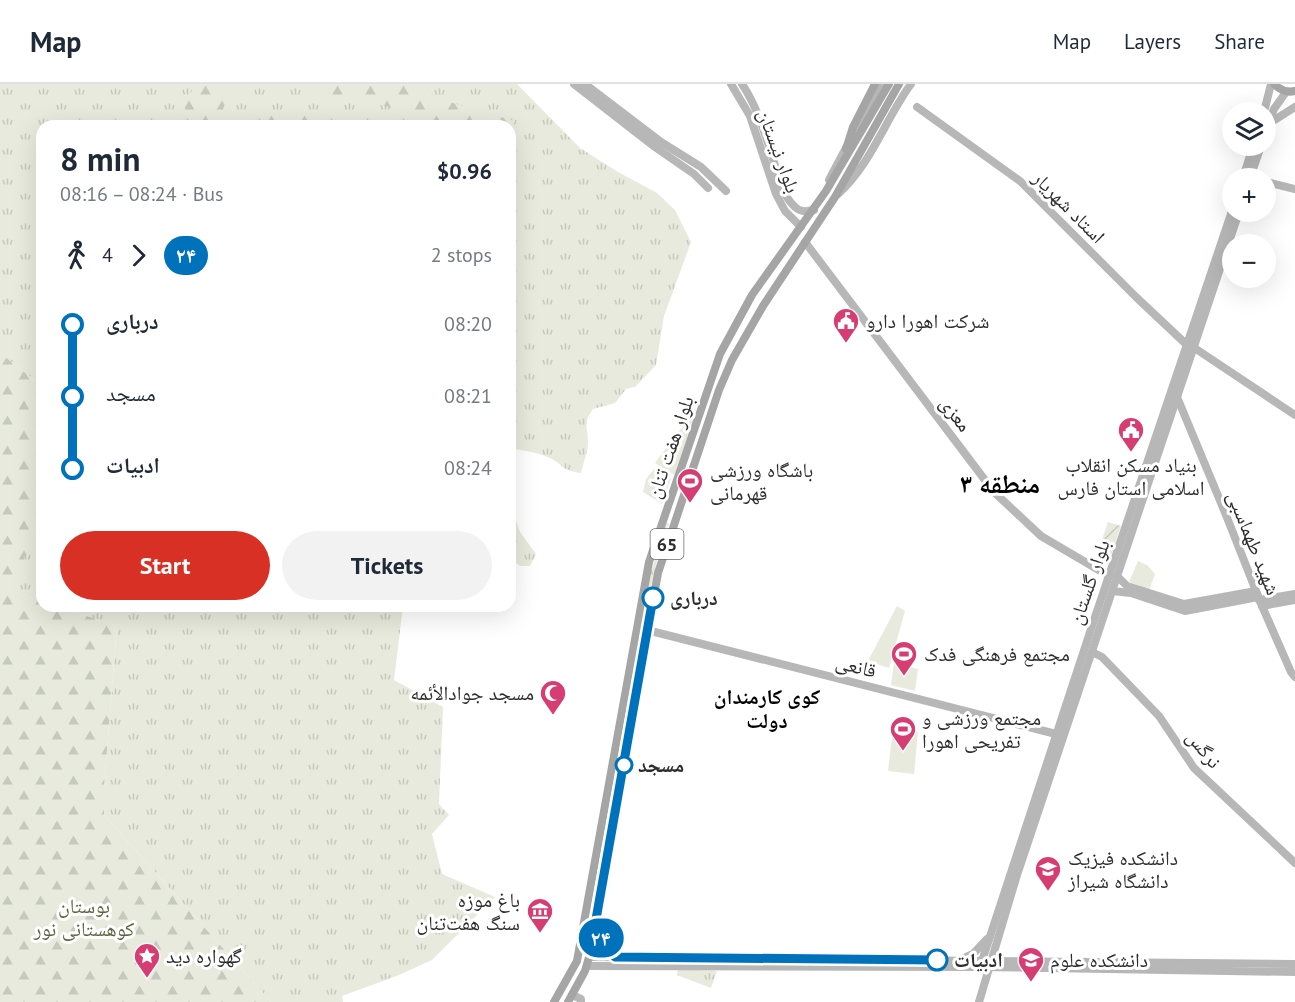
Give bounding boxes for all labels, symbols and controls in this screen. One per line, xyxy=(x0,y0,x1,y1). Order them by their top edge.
text: Map xyxy=(30,23,81,60)
text: Map xyxy=(1053,28,1091,55)
text: Layers xyxy=(1124,28,1181,55)
text: Share xyxy=(1214,28,1265,55)
map controls xyxy=(1222,102,1276,288)
button: layers xyxy=(1222,102,1276,156)
street label: بلوار نیستان xyxy=(752,105,806,197)
text: 8 min xyxy=(60,137,141,180)
text: $0.96 xyxy=(437,157,492,185)
street label: استاد شهریار xyxy=(1026,164,1111,249)
button: + xyxy=(1222,168,1276,222)
text: 08:16 – 08:24 · Bus xyxy=(60,181,224,207)
button: − xyxy=(1222,234,1276,288)
icon: walk xyxy=(60,239,93,272)
icon: forward xyxy=(122,239,155,272)
text: 4 xyxy=(102,242,113,268)
text: ۲۴ xyxy=(176,242,196,269)
text: 2 stops xyxy=(431,242,492,268)
public building icon: شرکت اهورا دارو xyxy=(831,306,861,344)
text: درباری xyxy=(106,307,159,335)
place label: شرکت اهورا دارو xyxy=(866,308,989,334)
text: 08:20 xyxy=(444,311,492,337)
text: مسجد xyxy=(106,379,156,407)
text: 08:21 xyxy=(444,383,492,409)
street label: معزی xyxy=(934,391,978,437)
street label: بلوار هفت تنان xyxy=(640,392,700,502)
public building icon: بنیاد مسکن انقلاب اسلامی استان فارس xyxy=(1116,415,1146,453)
text: ادبیات xyxy=(106,451,160,479)
place label: بنیاد مسکن انقلاب اسلامی استان فارس xyxy=(1058,452,1205,501)
text: 08:24 xyxy=(444,455,492,481)
place label: باشگاه ورزشی قهرمانی xyxy=(710,457,813,506)
sports icon: باشگاه ورزشی قهرمانی xyxy=(675,466,705,504)
district label: منطقه ۳ xyxy=(960,467,1040,500)
street label: شهید طهماسبی xyxy=(1221,487,1287,599)
road number: 65 xyxy=(650,529,684,559)
button: Start xyxy=(60,531,270,600)
button: Tickets xyxy=(282,531,492,600)
street label: بلوار گلستان xyxy=(1062,536,1116,628)
place label: درباری xyxy=(670,585,718,611)
marker: درباری xyxy=(642,587,664,609)
sports icon: مجتمع فرهنگی فدک xyxy=(889,639,919,677)
place label: مجتمع فرهنگی فدک xyxy=(924,641,1070,667)
street label: قانعی xyxy=(833,648,879,684)
mosque icon: مسجد جوادالأئمه xyxy=(538,678,568,716)
place label: مسجد جوادالأئمه xyxy=(410,680,534,706)
district label: کوی کارمندان دولت xyxy=(714,683,820,734)
place label: مجتمع ورزشی و تفریحی اهورا xyxy=(922,705,1041,754)
sports icon: مجتمع ورزشی و تفریحی اهورا xyxy=(888,714,918,752)
street label: نرگس xyxy=(1181,724,1227,774)
place label: مسجد xyxy=(638,752,684,778)
marker: مسجد xyxy=(615,756,633,774)
place label: دانشکده فیزیک دانشگاه شیراز xyxy=(1067,845,1178,894)
school or university icon: دانشکده فیزیک دانشگاه شیراز xyxy=(1033,854,1063,892)
place label: باغ‌ موزه سنگ هفت‌تنان xyxy=(416,887,520,936)
park label: بوستان کوهستانی نور xyxy=(33,893,134,942)
museum icon: باغ‌ موزه سنگ هفت‌تنان xyxy=(525,896,555,934)
line badge: ۲۴ xyxy=(574,918,628,958)
text: ۲۴ xyxy=(591,925,611,952)
place icon: گهواره دید xyxy=(132,941,162,979)
place label: گهواره دید xyxy=(166,943,242,969)
school or university icon: دانشکده علوم xyxy=(1016,945,1046,983)
place label: ادبیات xyxy=(954,947,1003,973)
place label: دانشکده علوم xyxy=(1050,947,1148,974)
marker: ادبیات xyxy=(926,949,948,971)

